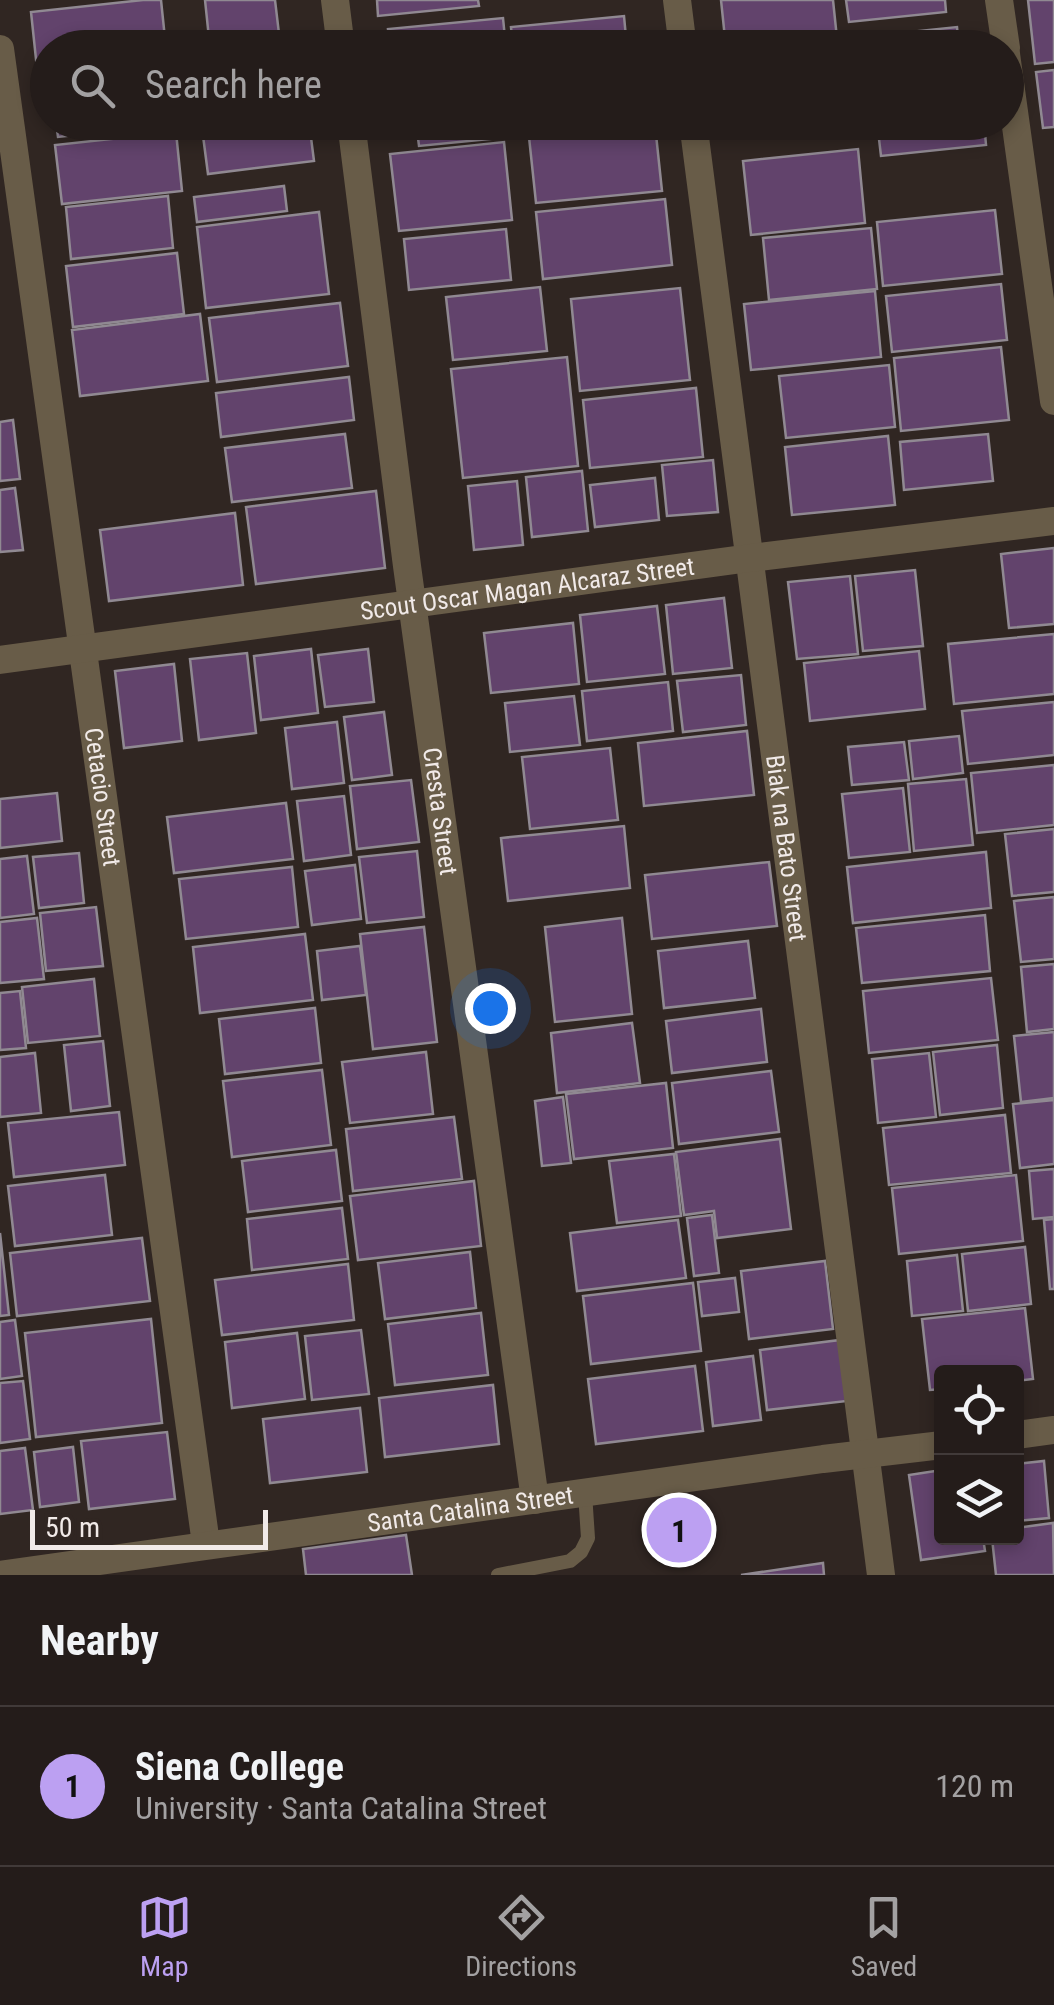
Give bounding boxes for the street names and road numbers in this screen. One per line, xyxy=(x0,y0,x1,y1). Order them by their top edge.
street label: Scout Oscar Magan Alcaraz Street xyxy=(358,551,696,625)
street label: Cetacio Street xyxy=(79,726,127,868)
street label: Cresta Street xyxy=(418,746,464,877)
street label: Biak na Bato Street xyxy=(760,753,813,943)
street label: Santa Catalina Street xyxy=(365,1480,575,1538)

